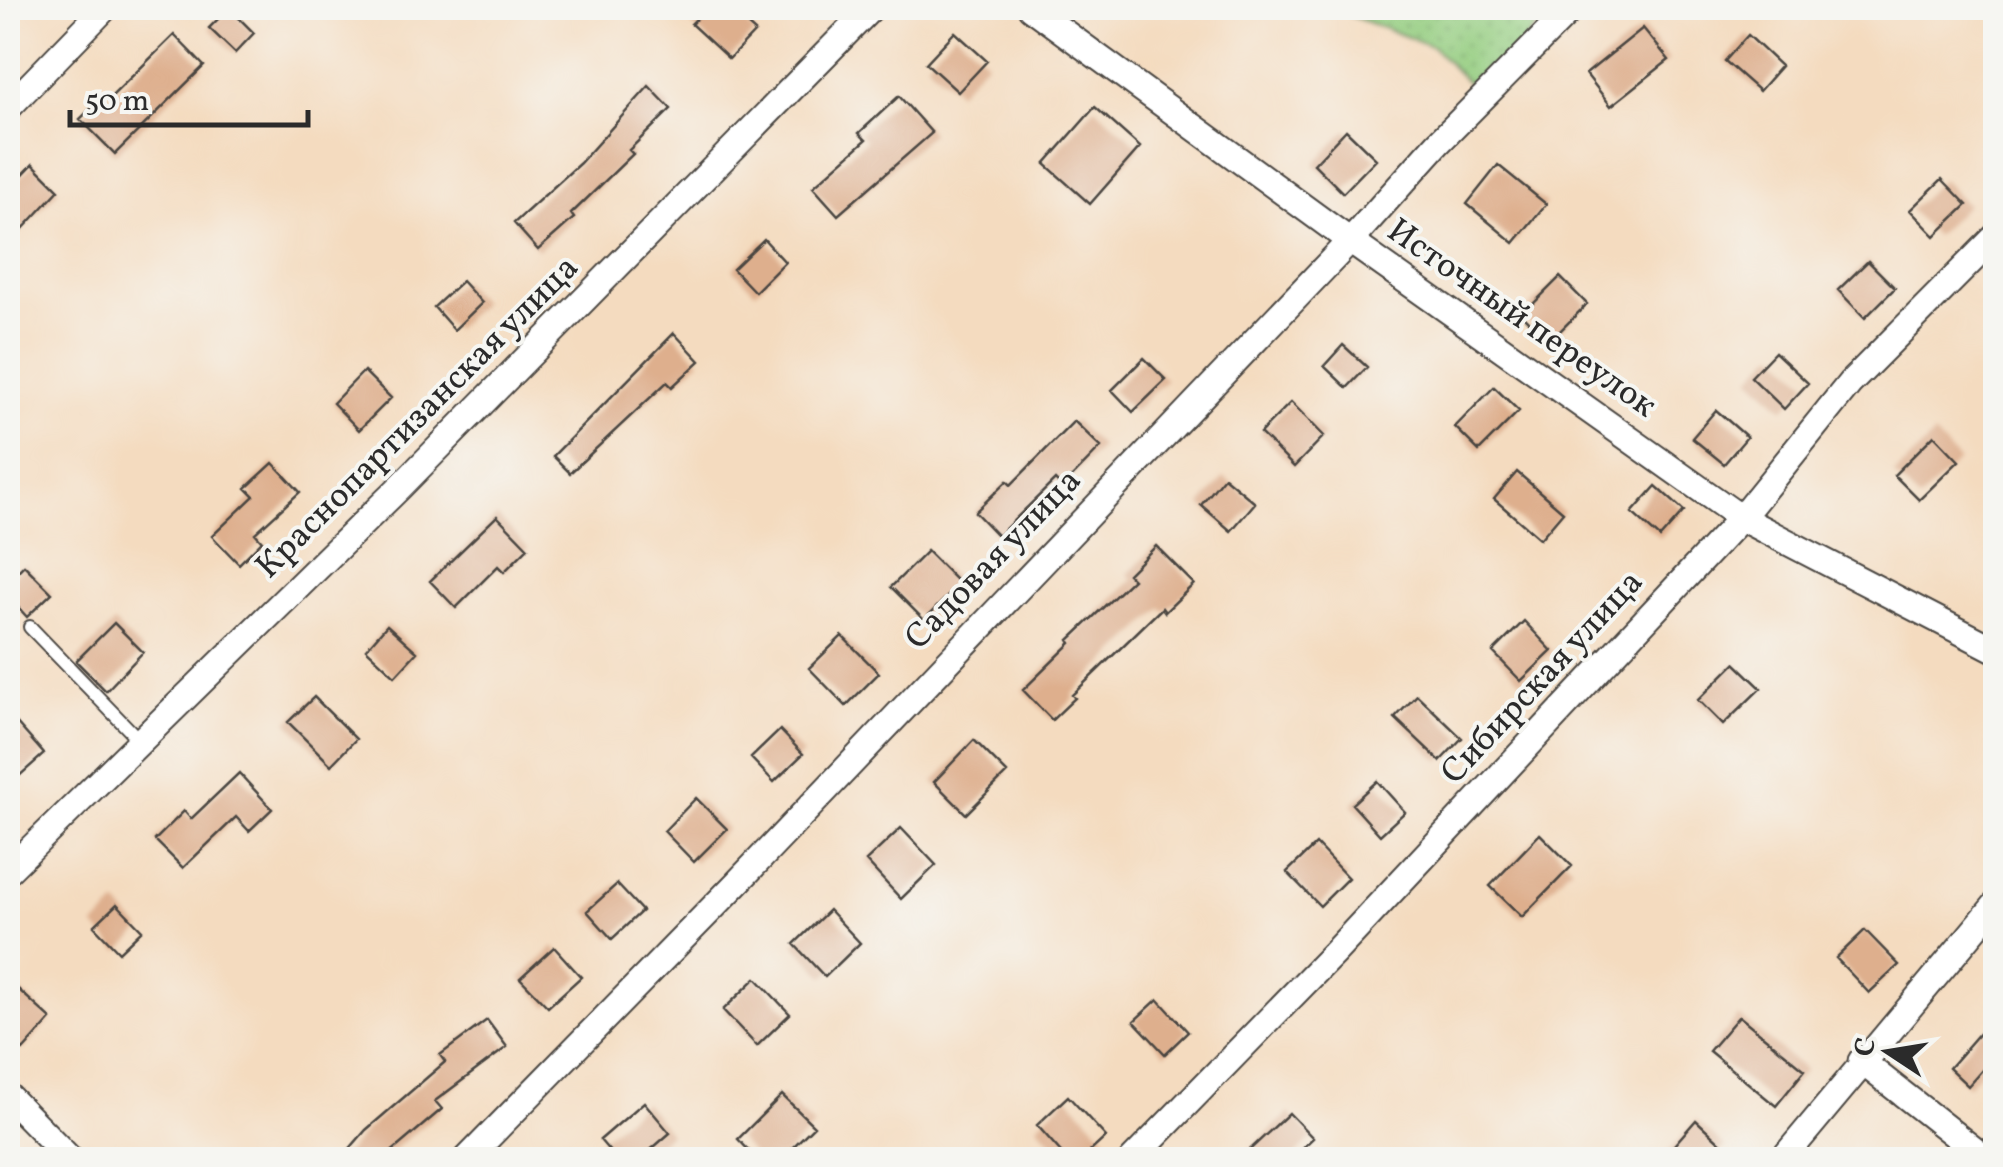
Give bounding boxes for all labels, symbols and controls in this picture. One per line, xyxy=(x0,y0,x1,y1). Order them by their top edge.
scale bar xyxy=(70,65,308,127)
text: 50 m xyxy=(85,81,149,123)
street label: Источный переулок xyxy=(1377,208,1665,430)
street label: Краснопартизанская улица xyxy=(246,246,590,590)
street label: Садовая улица xyxy=(895,459,1093,661)
street label: Сибирская улица xyxy=(1431,560,1655,796)
north arrow xyxy=(1838,1002,1938,1102)
text: С xyxy=(1845,1034,1887,1060)

